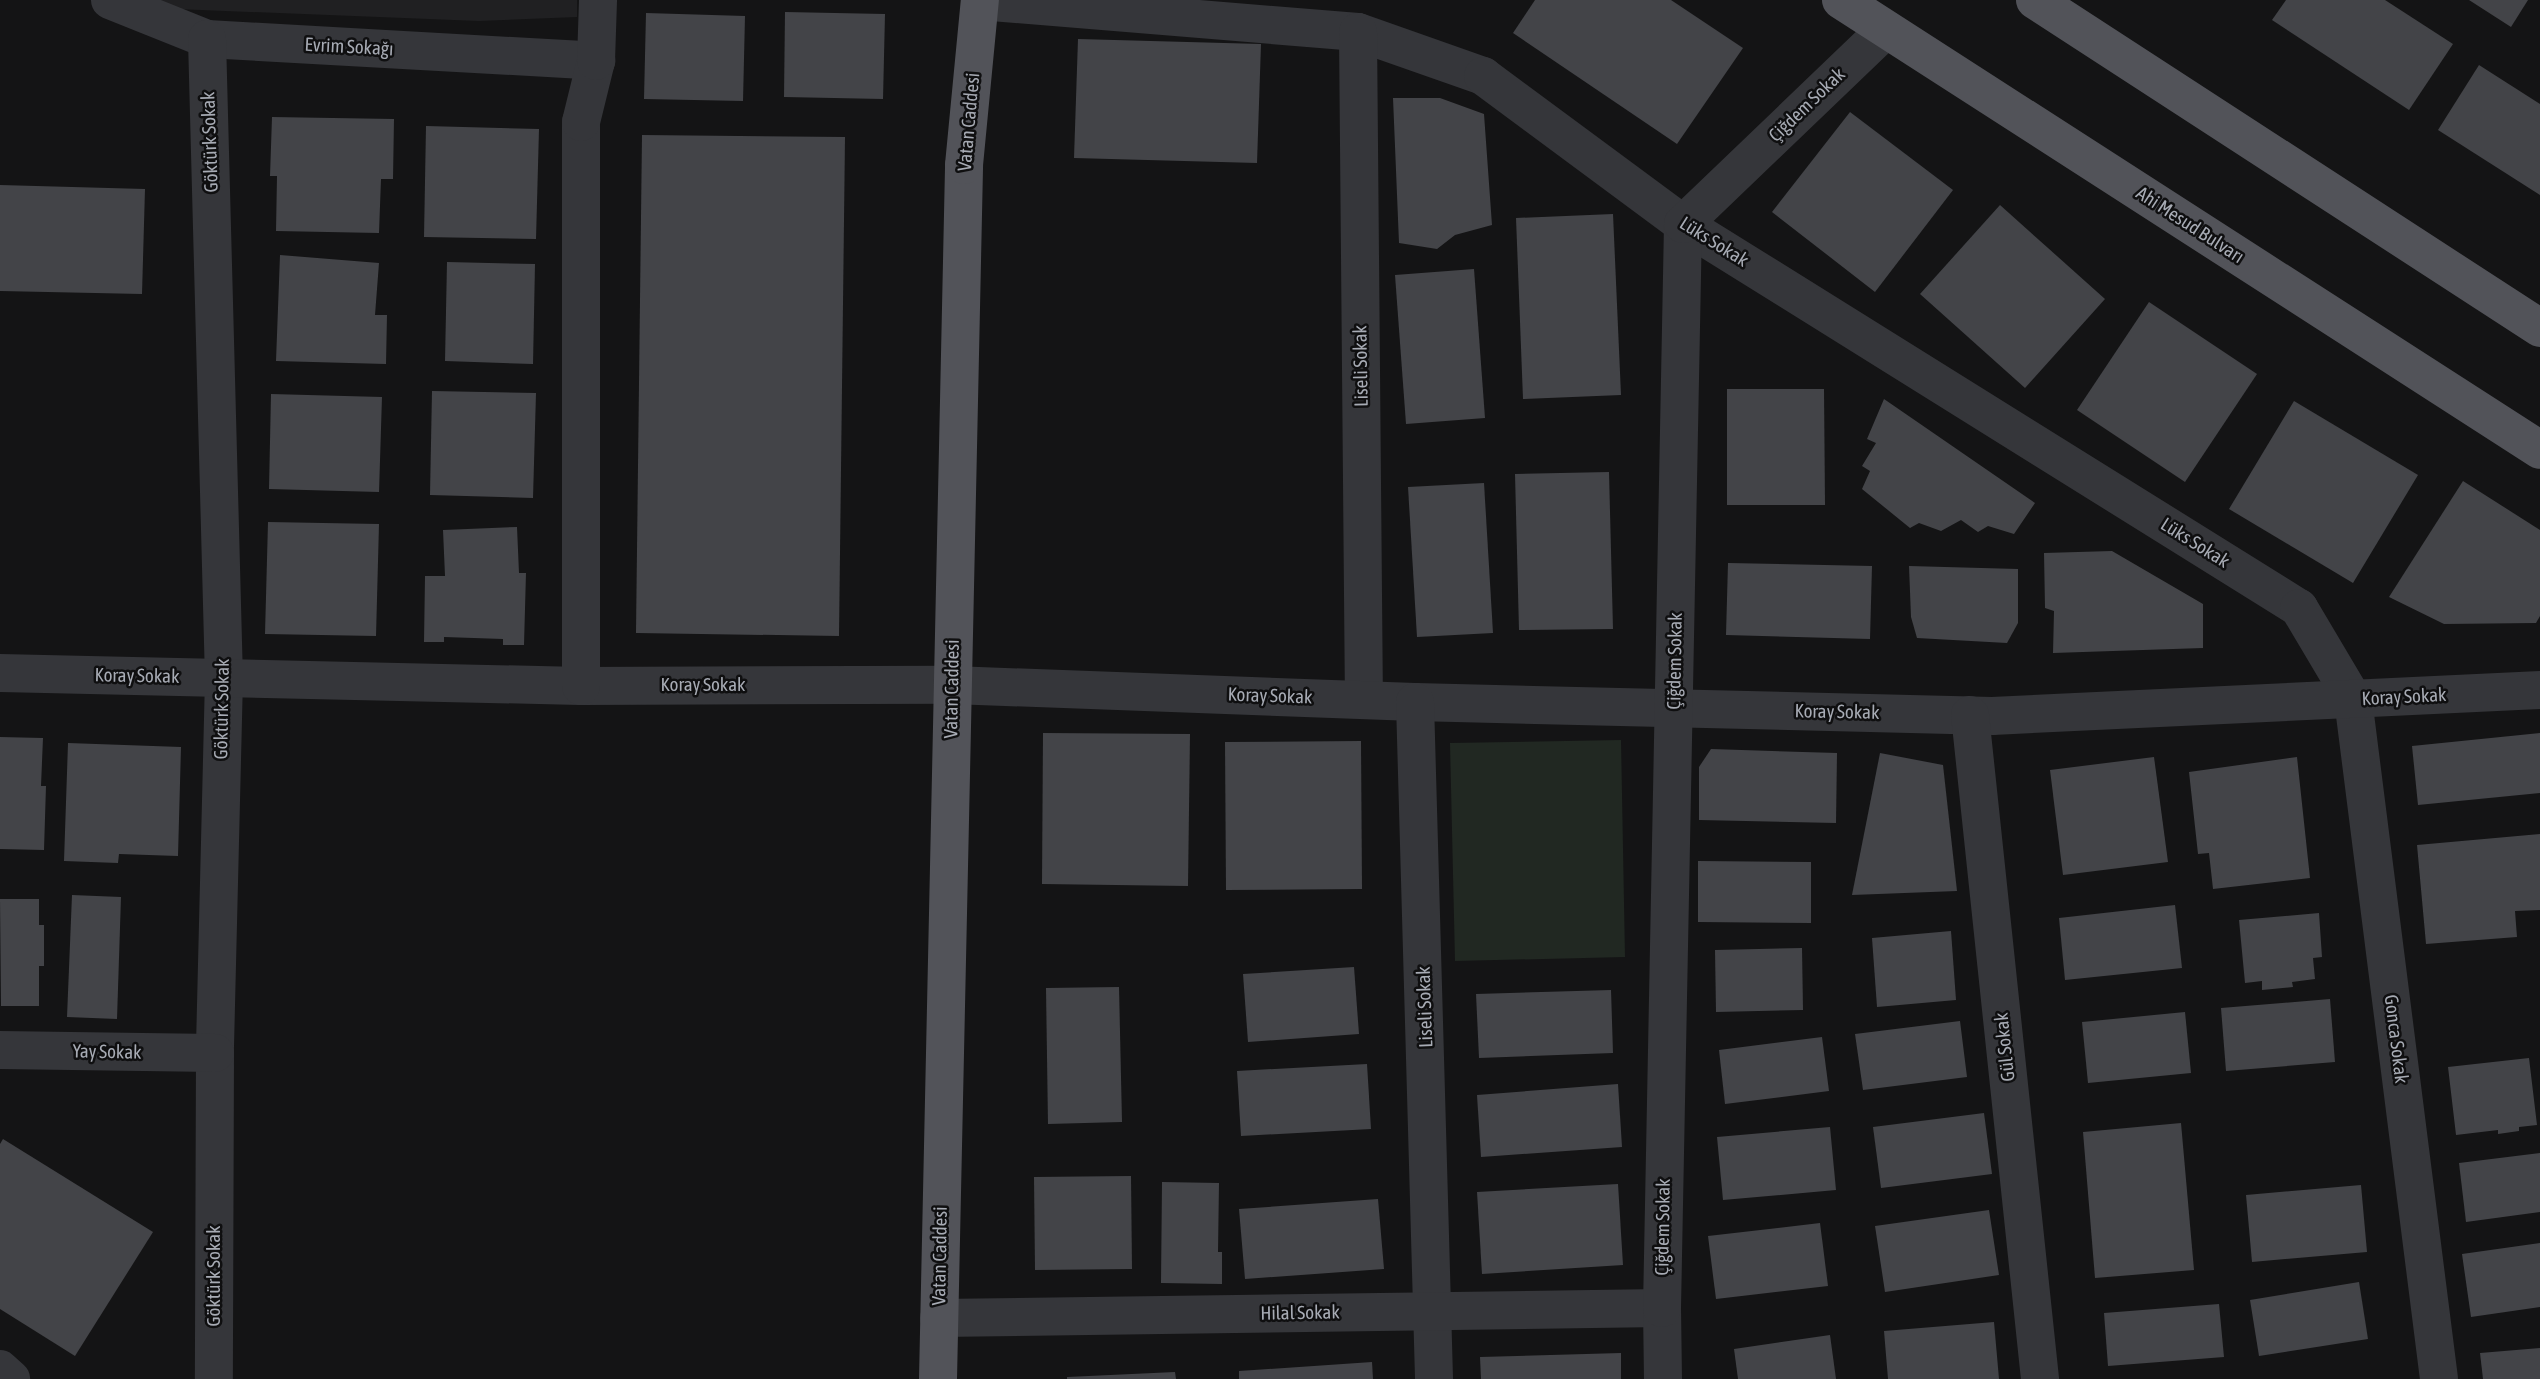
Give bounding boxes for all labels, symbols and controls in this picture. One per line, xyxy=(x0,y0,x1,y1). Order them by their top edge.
street label: Evrim Sokağı xyxy=(304,33,394,61)
street label: Çiğdem Sokak xyxy=(1764,63,1850,147)
street label: Vatan Caddesi xyxy=(953,72,985,172)
street label: Göktürk Sokak xyxy=(197,91,223,193)
street label: Ahi Mesud Bulvarı xyxy=(2132,182,2248,268)
street label: Lüks Sokak xyxy=(1675,212,1753,272)
street label: Liseli Sokak xyxy=(1349,325,1373,407)
street label: Lüks Sokak xyxy=(2156,513,2234,573)
street label: Çiğdem Sokak xyxy=(1663,612,1687,710)
street label: Vatan Caddesi xyxy=(940,639,964,739)
street label: Göktürk Sokak xyxy=(210,658,234,760)
street label: Koray Sokak xyxy=(94,664,180,688)
street label: Koray Sokak xyxy=(661,674,745,696)
street label: Koray Sokak xyxy=(1227,683,1313,709)
street label: Koray Sokak xyxy=(2361,683,2447,711)
street label: Koray Sokak xyxy=(1794,700,1880,724)
street label: Liseli Sokak xyxy=(1412,966,1438,1048)
street label: Gonca Sokak xyxy=(2379,993,2413,1085)
street label: Gül Sokak xyxy=(1990,1011,2020,1083)
street label: Yay Sokak xyxy=(72,1040,142,1064)
street label: Çiğdem Sokak xyxy=(1651,1178,1675,1276)
street label: Vatan Caddesi xyxy=(928,1206,952,1306)
street label: Göktürk Sokak xyxy=(203,1225,225,1327)
street label: Hilal Sokak xyxy=(1260,1301,1340,1325)

